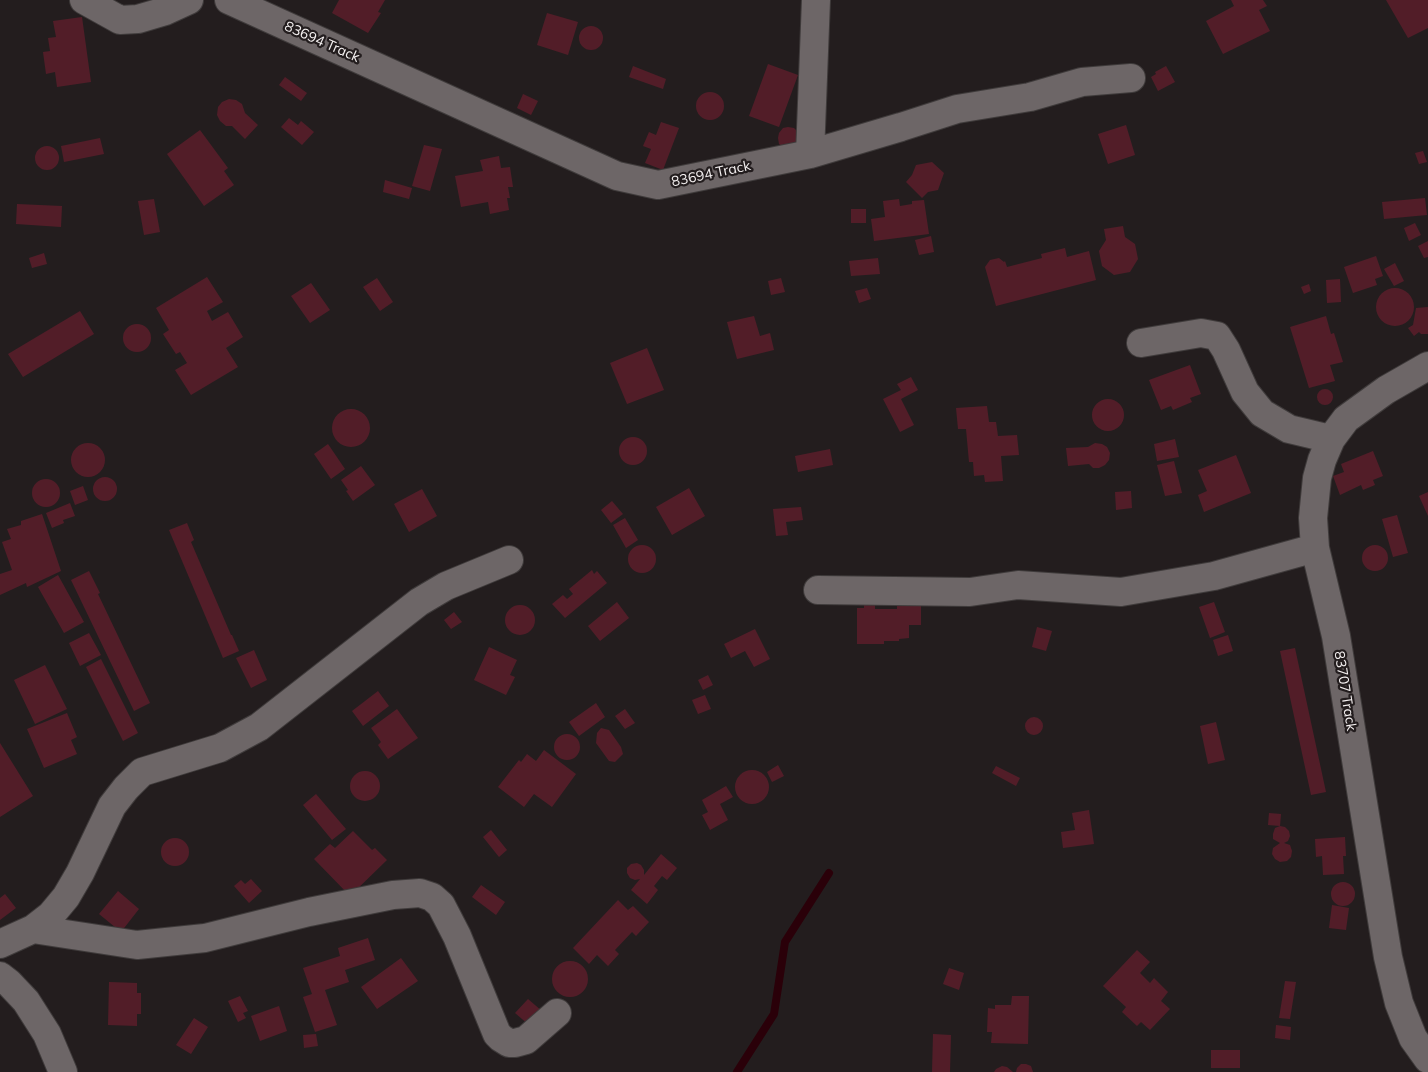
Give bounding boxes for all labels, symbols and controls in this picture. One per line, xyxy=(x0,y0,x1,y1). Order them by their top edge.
street label: 83694 Track xyxy=(282,18,362,66)
street label: 83694 Track xyxy=(670,157,752,191)
street label: 83707 Track xyxy=(1330,650,1360,732)

